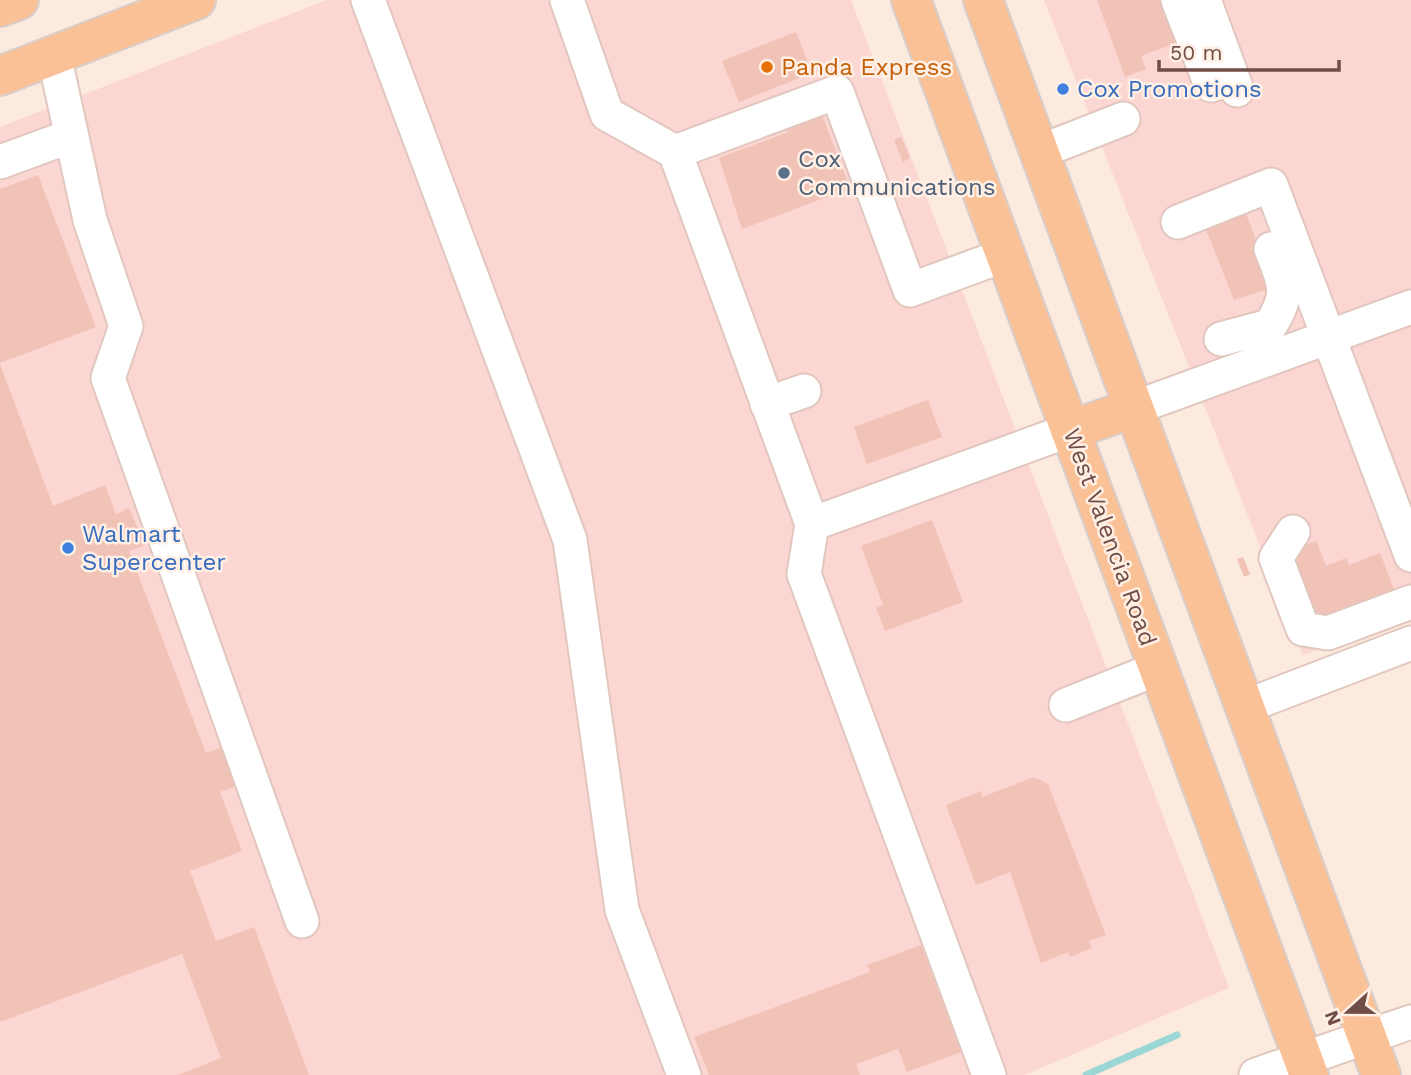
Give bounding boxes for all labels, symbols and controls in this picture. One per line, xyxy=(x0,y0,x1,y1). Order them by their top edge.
scale bar xyxy=(1159,28,1339,72)
text: 50 m xyxy=(1170,40,1222,65)
place label: Panda Express xyxy=(781,53,952,81)
marker: Panda Express xyxy=(759,59,775,75)
place label: Cox Promotions xyxy=(1077,75,1262,103)
marker: Cox Promotions xyxy=(1055,81,1071,97)
place label: Cox Communications xyxy=(798,145,996,201)
marker: Cox Communications xyxy=(776,165,792,181)
street label: West Valencia Road xyxy=(1058,424,1162,650)
place label: Walmart Supercenter xyxy=(82,520,226,576)
marker: Walmart Supercenter xyxy=(60,540,76,556)
north arrow xyxy=(1313,977,1383,1047)
text: N xyxy=(1319,1007,1346,1029)

